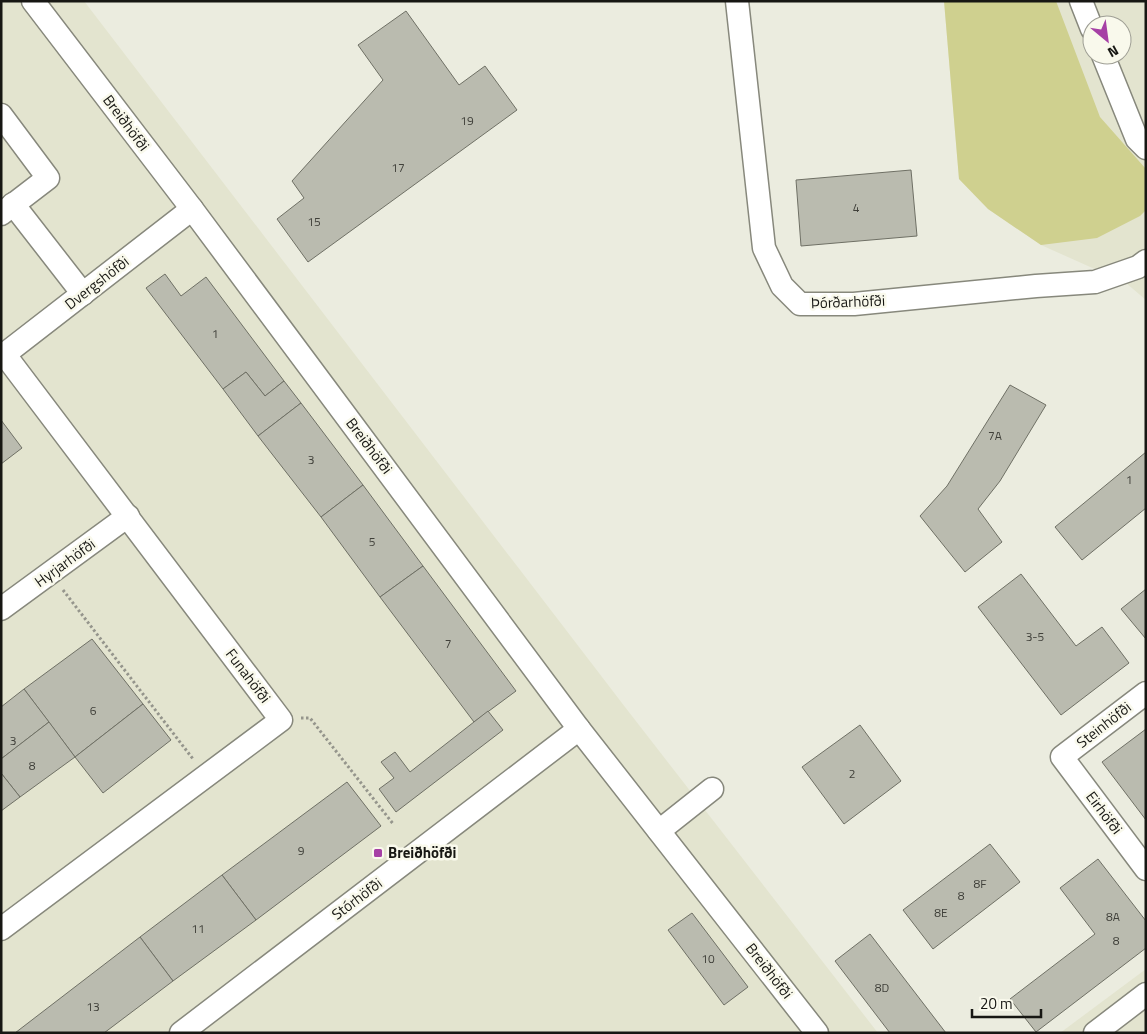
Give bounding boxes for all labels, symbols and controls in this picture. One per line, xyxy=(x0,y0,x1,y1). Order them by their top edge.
north arrow xyxy=(1082,15,1132,65)
text: N xyxy=(1104,40,1123,63)
street label: Breiðhöfði xyxy=(98,90,155,156)
house number: 19 xyxy=(460,111,474,130)
house number: 17 xyxy=(391,158,405,177)
house number: 4 xyxy=(853,198,860,217)
house number: 15 xyxy=(307,212,321,231)
street label: Dvergshöfði xyxy=(60,250,134,315)
street label: Þórðarhöfði xyxy=(810,289,886,314)
house number: 1 xyxy=(212,324,218,343)
street label: Breiðhöfði xyxy=(341,413,398,479)
house number: 7A xyxy=(988,426,1002,445)
house number: 3 xyxy=(308,450,314,469)
house number: 1 xyxy=(1126,470,1132,489)
house number: 5 xyxy=(369,532,376,551)
street label: Hyrjarhöfði xyxy=(29,533,100,593)
house number: 3-5 xyxy=(1026,627,1045,646)
house number: 7 xyxy=(445,634,451,653)
street label: Funahöfði xyxy=(220,644,277,708)
street label: Steinhöfði xyxy=(1071,696,1136,753)
house number: 6 xyxy=(90,701,97,720)
house number: 3 xyxy=(10,731,16,750)
house number: 8 xyxy=(29,756,36,775)
house number: 2 xyxy=(849,764,855,783)
street label: Eirhöfði xyxy=(1081,786,1128,839)
house number: 9 xyxy=(298,841,305,860)
place label: Breiðhöfði xyxy=(388,841,456,864)
marker: Breiðhöfði xyxy=(372,847,384,859)
street label: Stórhöfði xyxy=(326,872,387,925)
house number: 8F xyxy=(973,874,987,893)
house number: 8 xyxy=(958,886,965,905)
house number: 8E xyxy=(934,903,948,922)
house number: 8A xyxy=(1106,907,1120,926)
house number: 11 xyxy=(191,919,205,938)
house number: 8 xyxy=(1113,931,1120,950)
street label: Breiðhöfði xyxy=(740,938,799,1003)
house number: 10 xyxy=(701,949,715,968)
house number: 8D xyxy=(875,978,889,997)
scale bar xyxy=(972,986,1041,1018)
text: 20 m xyxy=(980,992,1013,1015)
house number: 13 xyxy=(86,997,100,1016)

